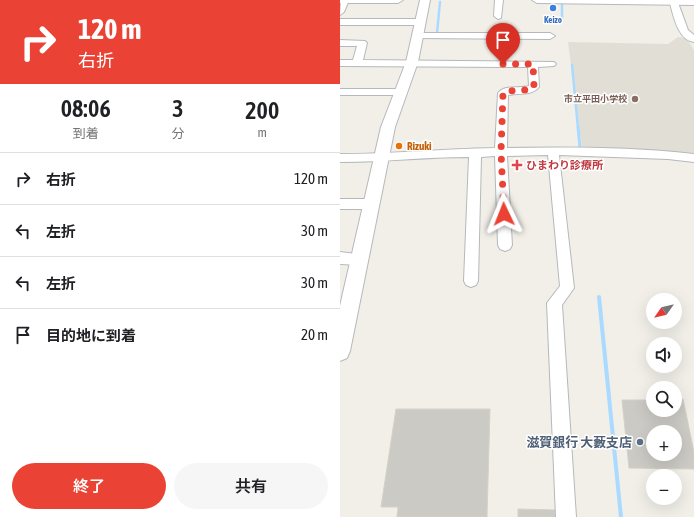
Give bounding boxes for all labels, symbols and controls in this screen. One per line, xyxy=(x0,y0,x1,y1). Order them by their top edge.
marker: Keizo xyxy=(548,3,558,13)
text: 120 m xyxy=(78,13,141,45)
place label: Keizo xyxy=(544,15,562,25)
icon: right xyxy=(12,16,64,68)
pin xyxy=(486,23,520,64)
icon: arrive xyxy=(492,29,514,51)
text: 右折 xyxy=(78,50,114,71)
place label: 市立平田小学校 xyxy=(564,94,628,104)
marker: 市立平田小学校 xyxy=(630,94,640,104)
text: 08:06 xyxy=(61,95,111,122)
text: 3 xyxy=(172,95,184,122)
text: 200 xyxy=(245,97,279,124)
text: m xyxy=(258,125,267,140)
text: 到着 xyxy=(73,126,99,141)
text: 分 xyxy=(172,126,185,141)
place label: Rizuki xyxy=(407,140,432,152)
marker: Rizuki xyxy=(394,141,404,151)
marker: ひまわり診療所 xyxy=(511,159,523,171)
place label: ひまわり診療所 xyxy=(526,159,603,171)
icon: right xyxy=(12,168,34,190)
text: 120 m xyxy=(294,170,328,187)
text: 右折 xyxy=(46,171,76,188)
position arrow xyxy=(483,193,525,235)
icon: left xyxy=(12,220,34,242)
text: 30 m xyxy=(301,222,328,239)
text: 左折 xyxy=(46,223,76,240)
icon: left xyxy=(12,272,34,294)
text: 30 m xyxy=(301,274,328,291)
text: 左折 xyxy=(46,275,76,292)
north arrow xyxy=(646,293,682,329)
map controls xyxy=(646,293,682,505)
icon: arrive xyxy=(12,324,34,346)
text: 20 m xyxy=(301,326,328,343)
text: 目的地に到着 xyxy=(46,327,136,344)
button: sound xyxy=(646,337,682,373)
button: search xyxy=(646,381,682,417)
button: + xyxy=(646,425,682,461)
place label: 滋賀銀行 大藪支店 xyxy=(526,435,632,450)
marker: 滋賀銀行 大藪支店 xyxy=(635,437,645,447)
button: 終了 xyxy=(12,463,166,509)
button: 共有 xyxy=(174,463,328,509)
button: − xyxy=(646,469,682,505)

